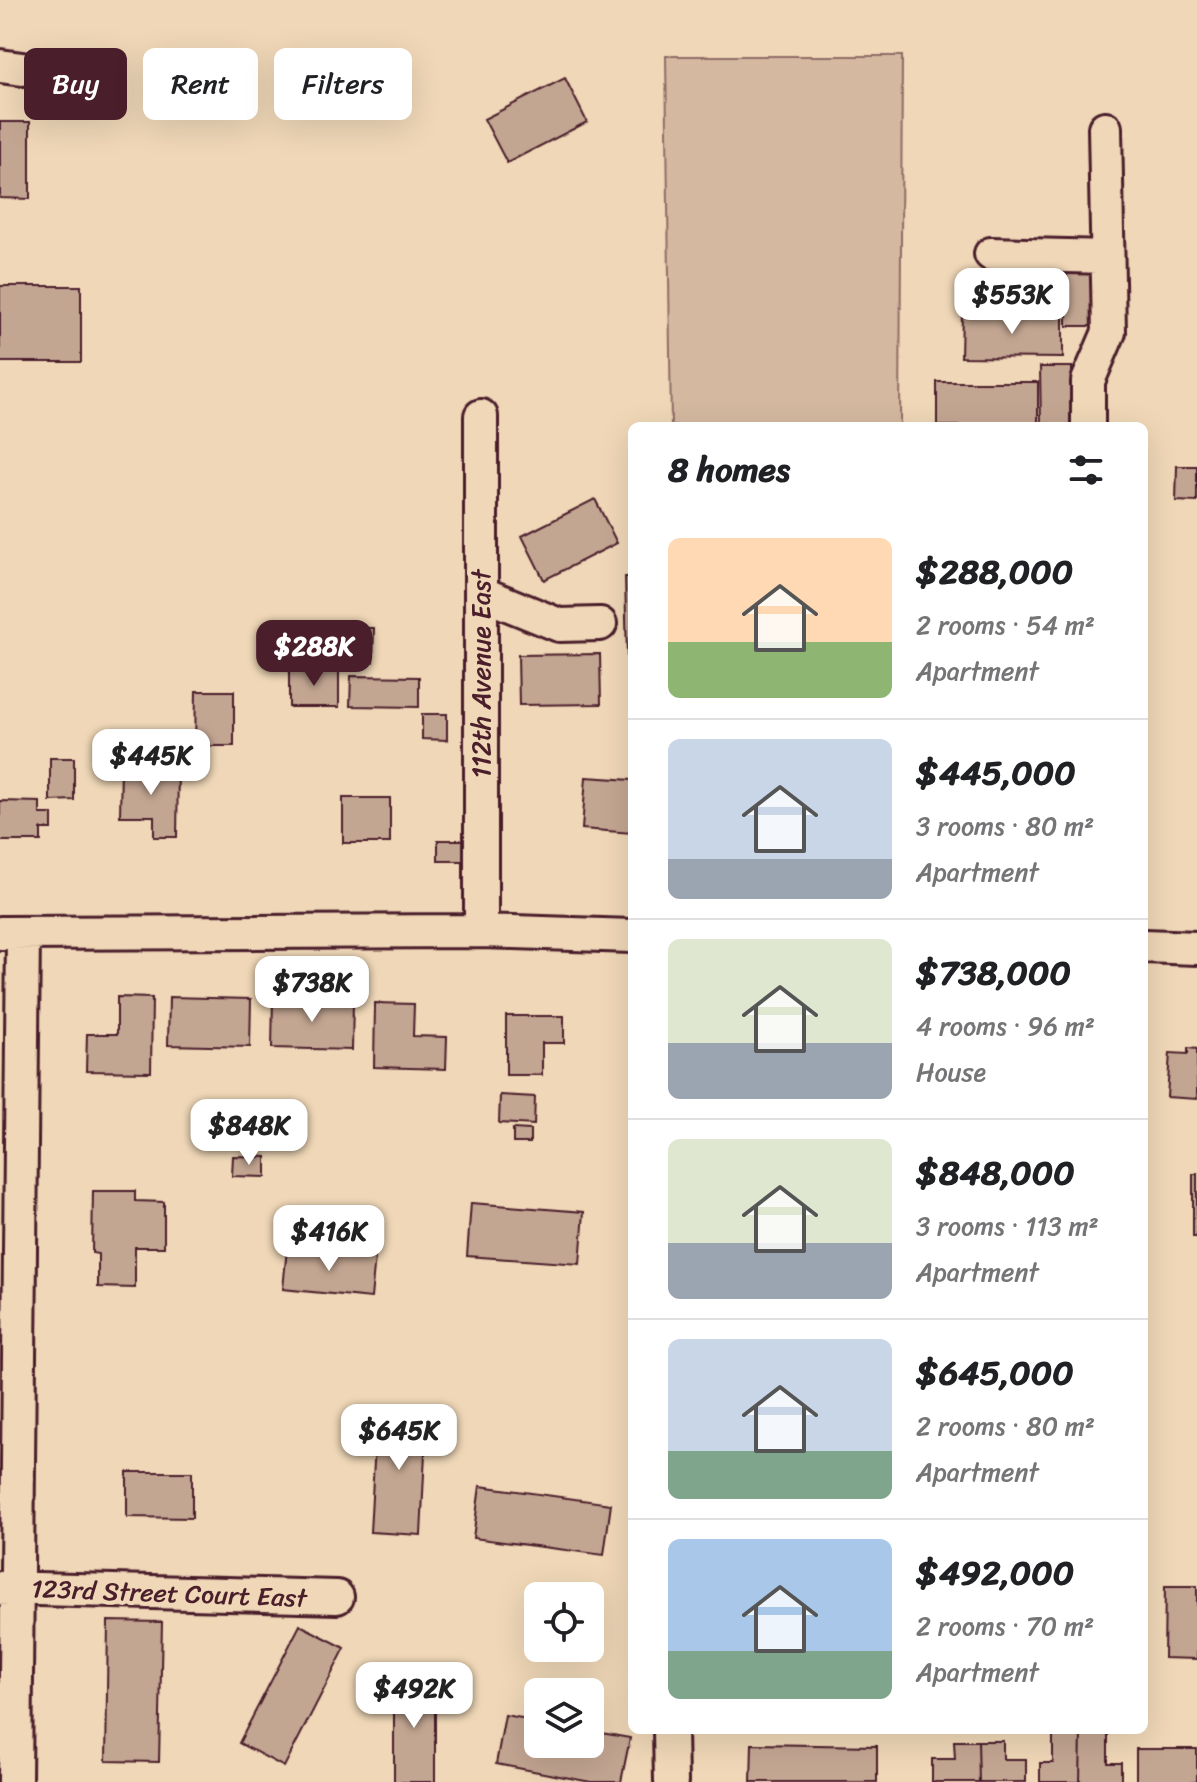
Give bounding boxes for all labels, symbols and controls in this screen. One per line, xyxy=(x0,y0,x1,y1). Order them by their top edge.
chip: Buy xyxy=(24,48,127,120)
chip: Rent xyxy=(143,48,258,120)
chip: Filters xyxy=(274,48,412,120)
pin: $553K xyxy=(956,268,1068,336)
text: $553K xyxy=(972,271,1052,317)
text: 8 homes xyxy=(668,440,790,500)
icon: filters xyxy=(1064,448,1108,492)
text: $288,000 xyxy=(916,542,1073,602)
street label: 112th Avenue East xyxy=(458,568,504,778)
icon: home xyxy=(732,570,828,666)
text: 2 rooms · 54 m² xyxy=(916,602,1095,648)
pin: $288K xyxy=(258,620,370,688)
text: $288K xyxy=(274,623,354,669)
text: Apartment xyxy=(916,648,1039,694)
pin: $445K xyxy=(95,729,207,797)
text: $445K xyxy=(110,732,192,778)
text: $445,000 xyxy=(916,743,1076,803)
icon: home xyxy=(732,771,828,867)
text: 3 rooms · 80 m² xyxy=(916,803,1094,849)
text: Apartment xyxy=(916,849,1039,895)
text: $738,000 xyxy=(916,943,1071,1003)
pin: $738K xyxy=(256,956,368,1024)
text: $738K xyxy=(273,959,351,1005)
icon: home xyxy=(732,971,828,1067)
text: 4 rooms · 96 m² xyxy=(916,1003,1095,1049)
text: House xyxy=(916,1049,986,1095)
pin: $848K xyxy=(193,1099,305,1167)
text: $848K xyxy=(209,1102,289,1148)
text: $848,000 xyxy=(916,1143,1075,1203)
icon: home xyxy=(732,1171,828,1267)
text: 3 rooms · 113 m² xyxy=(916,1203,1099,1249)
pin: $416K xyxy=(273,1205,385,1273)
text: $416K xyxy=(291,1208,367,1254)
text: Apartment xyxy=(916,1249,1039,1295)
text: $645,000 xyxy=(916,1343,1074,1403)
icon: home xyxy=(732,1371,828,1467)
text: 2 rooms · 80 m² xyxy=(916,1403,1095,1449)
pin: $645K xyxy=(343,1404,455,1472)
text: $645K xyxy=(359,1407,439,1453)
text: Apartment xyxy=(916,1449,1039,1495)
text: $492,000 xyxy=(916,1543,1074,1603)
street label: 123rd Street Court East xyxy=(30,1565,309,1621)
icon: home xyxy=(732,1571,828,1667)
map controls xyxy=(524,1582,604,1758)
button: locate xyxy=(524,1582,604,1662)
text: 2 rooms · 70 m² xyxy=(916,1603,1094,1649)
text: Apartment xyxy=(916,1649,1039,1695)
pin: $492K xyxy=(358,1662,470,1730)
text: $492K xyxy=(374,1665,454,1711)
button: layers xyxy=(524,1678,604,1758)

